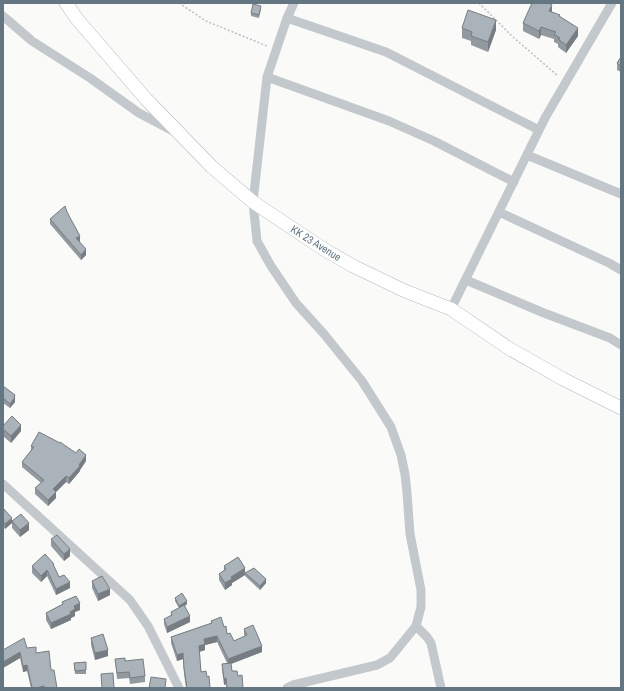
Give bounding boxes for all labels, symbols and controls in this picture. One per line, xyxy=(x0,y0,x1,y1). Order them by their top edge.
street label: KK 23 Avenue xyxy=(288,222,344,264)

